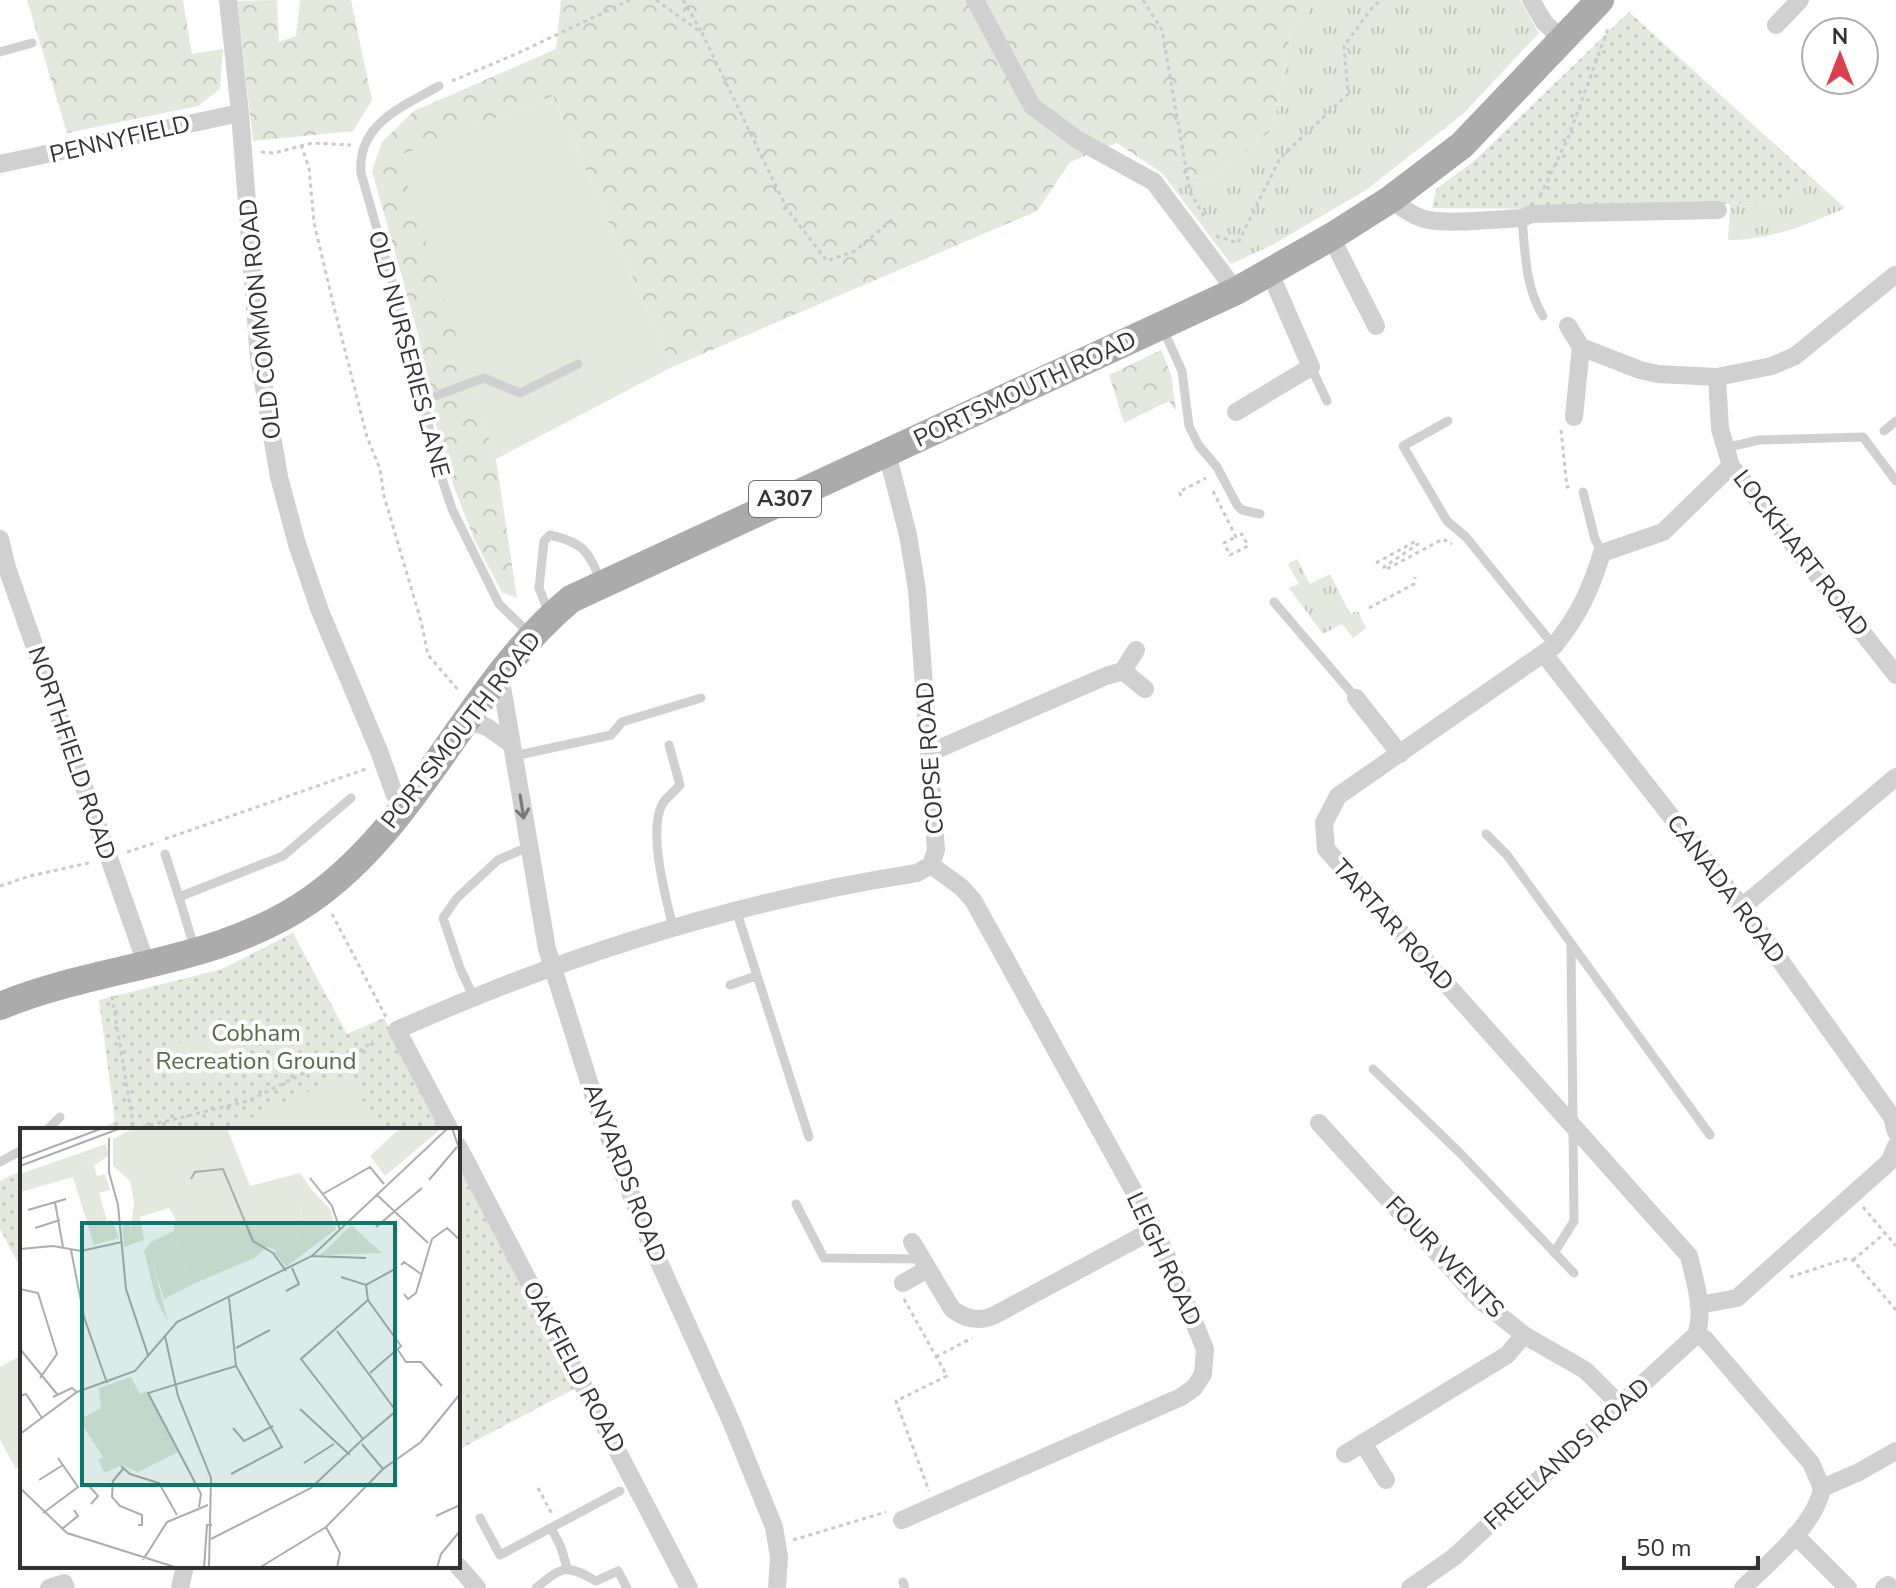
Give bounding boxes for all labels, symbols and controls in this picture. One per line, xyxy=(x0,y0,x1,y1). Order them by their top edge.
north arrow xyxy=(1800,16,1880,96)
text: N xyxy=(1832,22,1848,52)
street label: PENNYFIELD xyxy=(46,107,194,171)
street label: OLD COMMON ROAD xyxy=(231,197,289,441)
street label: OLD NURSERIES LANE xyxy=(361,227,457,481)
street label: PORTSMOUTH ROAD xyxy=(908,323,1142,455)
street label: LOCKHART ROAD xyxy=(1726,463,1876,643)
road number: A307 xyxy=(749,481,821,517)
street label: PORTSMOUTH ROAD xyxy=(374,625,548,835)
street label: NORTHFIELD ROAD xyxy=(20,642,124,864)
street label: COPSE ROAD xyxy=(909,680,951,836)
one-way arrow xyxy=(515,794,530,819)
street label: CANADA ROAD xyxy=(1659,808,1793,970)
street label: TARTAR ROAD xyxy=(1325,852,1461,998)
park label: Cobham Recreation Ground xyxy=(156,1017,357,1077)
street label: ANYARDS ROAD xyxy=(576,1079,674,1267)
inset map xyxy=(20,1128,460,1568)
street label: LEIGH ROAD xyxy=(1119,1187,1209,1331)
street label: FOUR WENTS xyxy=(1379,1189,1511,1325)
street label: OAKFIELD ROAD xyxy=(515,1275,633,1459)
street label: FREELANDS ROAD xyxy=(1477,1371,1657,1537)
scale bar xyxy=(1624,1520,1758,1570)
text: 50 m xyxy=(1636,1532,1692,1564)

